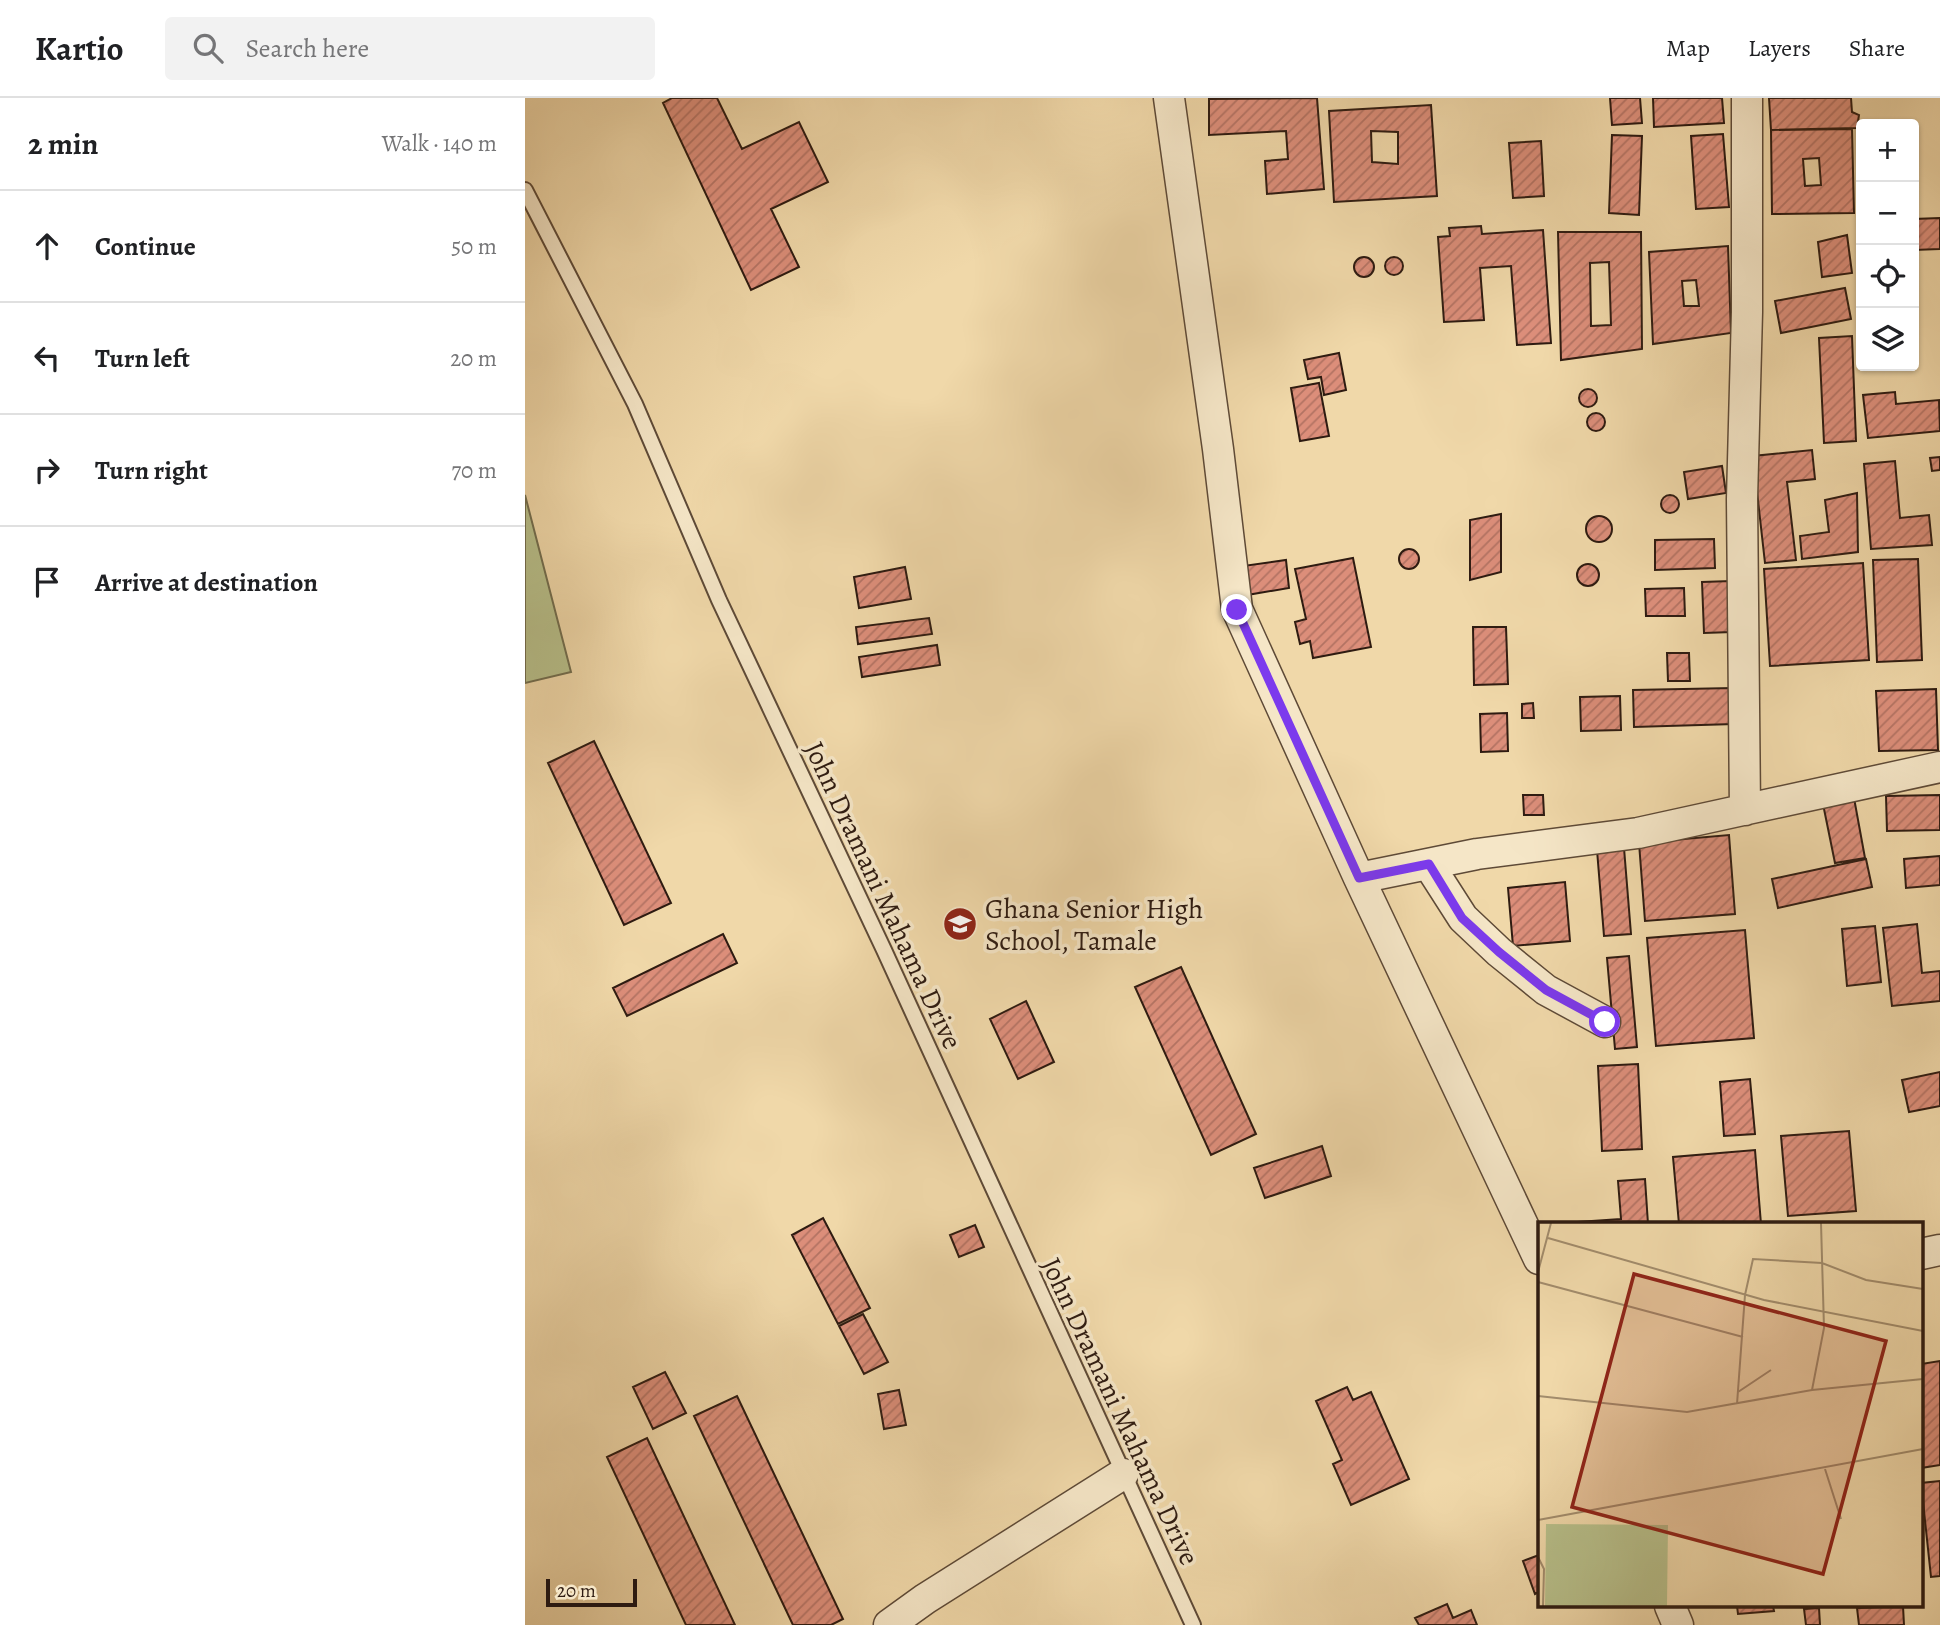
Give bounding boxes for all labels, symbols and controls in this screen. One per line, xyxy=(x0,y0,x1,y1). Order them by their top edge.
search box xyxy=(165,17,655,80)
text: Kartio xyxy=(35,26,123,71)
icon: search xyxy=(189,29,227,67)
text: Search here xyxy=(245,31,369,66)
text: Map xyxy=(1666,32,1710,64)
text: Layers xyxy=(1748,32,1811,64)
text: Share xyxy=(1849,32,1905,64)
map controls xyxy=(1856,119,1919,371)
button: + xyxy=(1856,119,1919,182)
text: 2 min xyxy=(28,124,98,164)
text: Walk · 140 m xyxy=(382,128,497,159)
button: − xyxy=(1856,182,1919,245)
icon: ahead xyxy=(28,227,66,265)
text: Continue xyxy=(95,229,196,264)
text: 50 m xyxy=(451,231,497,262)
button: locate xyxy=(1856,245,1919,308)
button: layers xyxy=(1856,308,1919,371)
icon: left xyxy=(28,339,66,377)
text: Turn left xyxy=(95,341,190,376)
text: 20 m xyxy=(450,343,497,374)
icon: right xyxy=(28,451,66,489)
text: Turn right xyxy=(95,453,208,488)
text: 70 m xyxy=(451,455,497,486)
icon: arrive xyxy=(28,563,66,601)
text: Arrive at destination xyxy=(95,565,318,600)
route end xyxy=(1221,594,1252,625)
street label: John Dramani Mahama Drive xyxy=(795,735,971,1055)
place label: Ghana Senior High School, Tamale xyxy=(985,890,1203,960)
school or university icon: Ghana Senior High School, Tamale xyxy=(941,905,979,943)
route start xyxy=(1589,1006,1620,1037)
inset map xyxy=(1538,1222,1923,1608)
street label: John Dramani Mahama Drive xyxy=(1032,1251,1208,1571)
scale bar xyxy=(546,1576,637,1608)
text: 20 m xyxy=(557,1578,596,1604)

